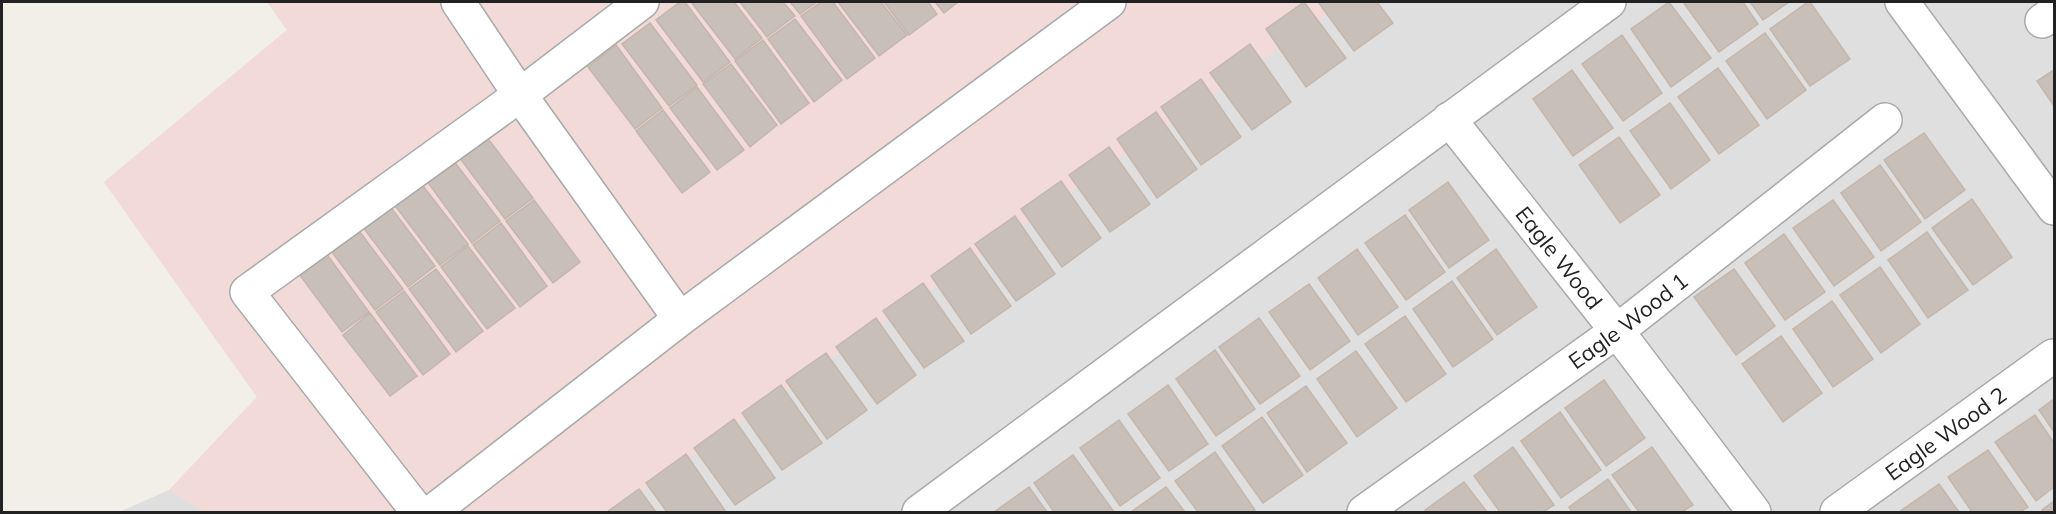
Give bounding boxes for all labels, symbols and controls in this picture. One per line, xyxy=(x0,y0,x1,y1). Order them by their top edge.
street label: Eagle Wood xyxy=(1510,201,1608,315)
street label: Eagle Wood 1 xyxy=(1563,267,1693,375)
street label: Eagle Wood 2 xyxy=(1880,380,2012,487)

